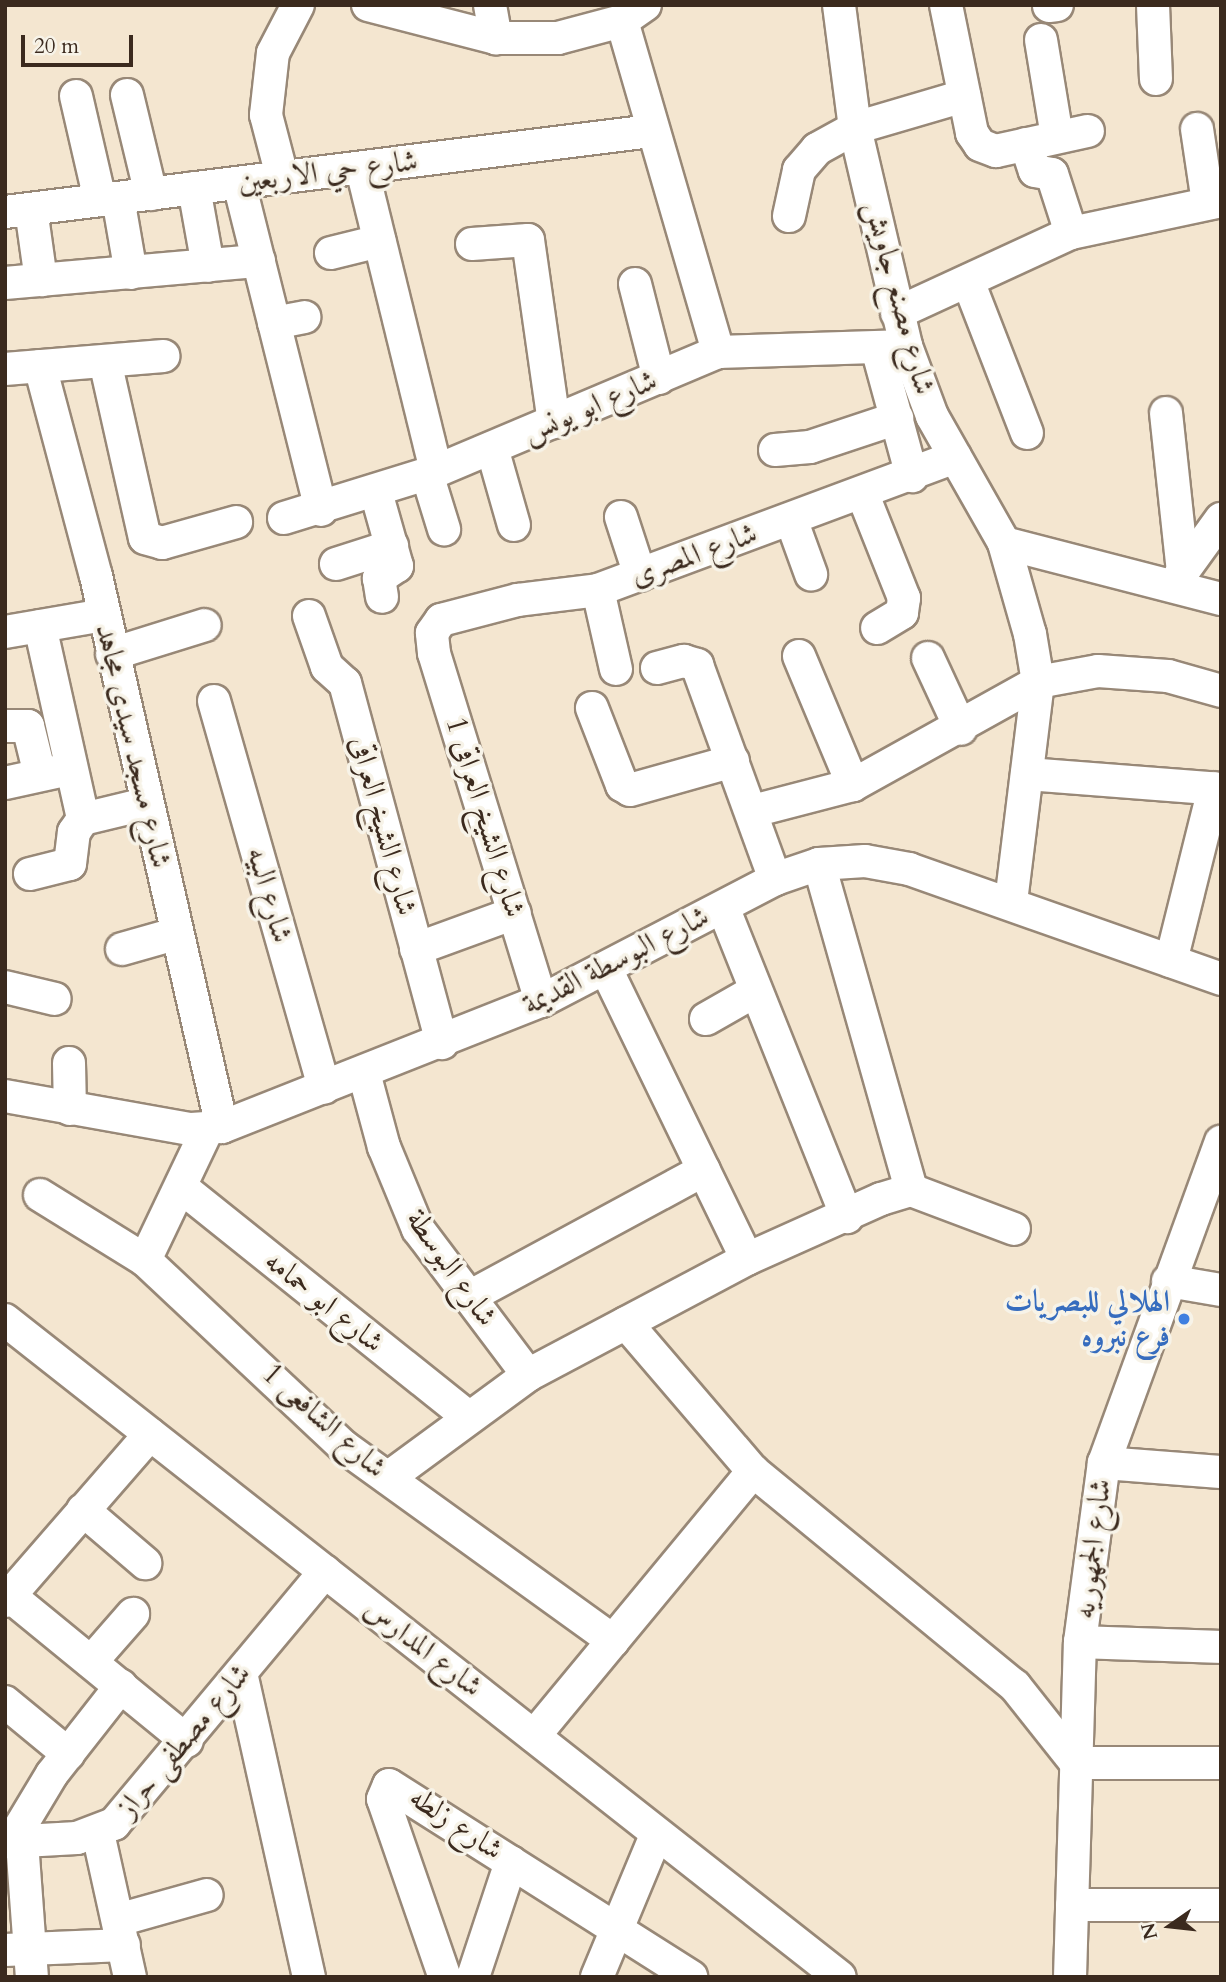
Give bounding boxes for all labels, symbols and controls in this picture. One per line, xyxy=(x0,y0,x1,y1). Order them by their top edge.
scale bar xyxy=(24,21,136,65)
text: 20 m xyxy=(34,32,79,61)
street label: شارع حي الاربعين xyxy=(236,143,420,201)
street label: شارع مصنع جاويش xyxy=(856,197,942,399)
street label: شارع ابو يونس xyxy=(518,363,662,451)
street label: شارع المصرى xyxy=(626,515,762,595)
street label: شارع مسجد سيدى مجاهد xyxy=(87,621,179,871)
street label: شارع الشيخ العراقى 1 xyxy=(437,712,533,922)
street label: شارع الشيخ العراقى xyxy=(342,732,424,920)
street label: شارع البيه xyxy=(238,843,300,947)
street label: شارع البوسطة القديمة xyxy=(517,899,715,1023)
street label: شارع البوسطة xyxy=(398,1203,504,1333)
street label: شارع ابو حمامه xyxy=(257,1243,391,1361)
place label: الهلالي للبصريات فرع نبروه xyxy=(1005,1284,1170,1354)
marker: الهلالي للبصريات فرع نبروه xyxy=(1176,1311,1192,1327)
street label: شارع الشافعى 1 xyxy=(255,1356,393,1486)
street label: شارع الجمهوريه xyxy=(1067,1477,1119,1621)
street label: شارع المدارس xyxy=(357,1591,489,1705)
street label: شارع مصطفى حراز xyxy=(109,1657,259,1825)
street label: شارع زلطه xyxy=(402,1780,510,1868)
north arrow xyxy=(1135,1891,1205,1961)
text: N xyxy=(1135,1920,1164,1942)

